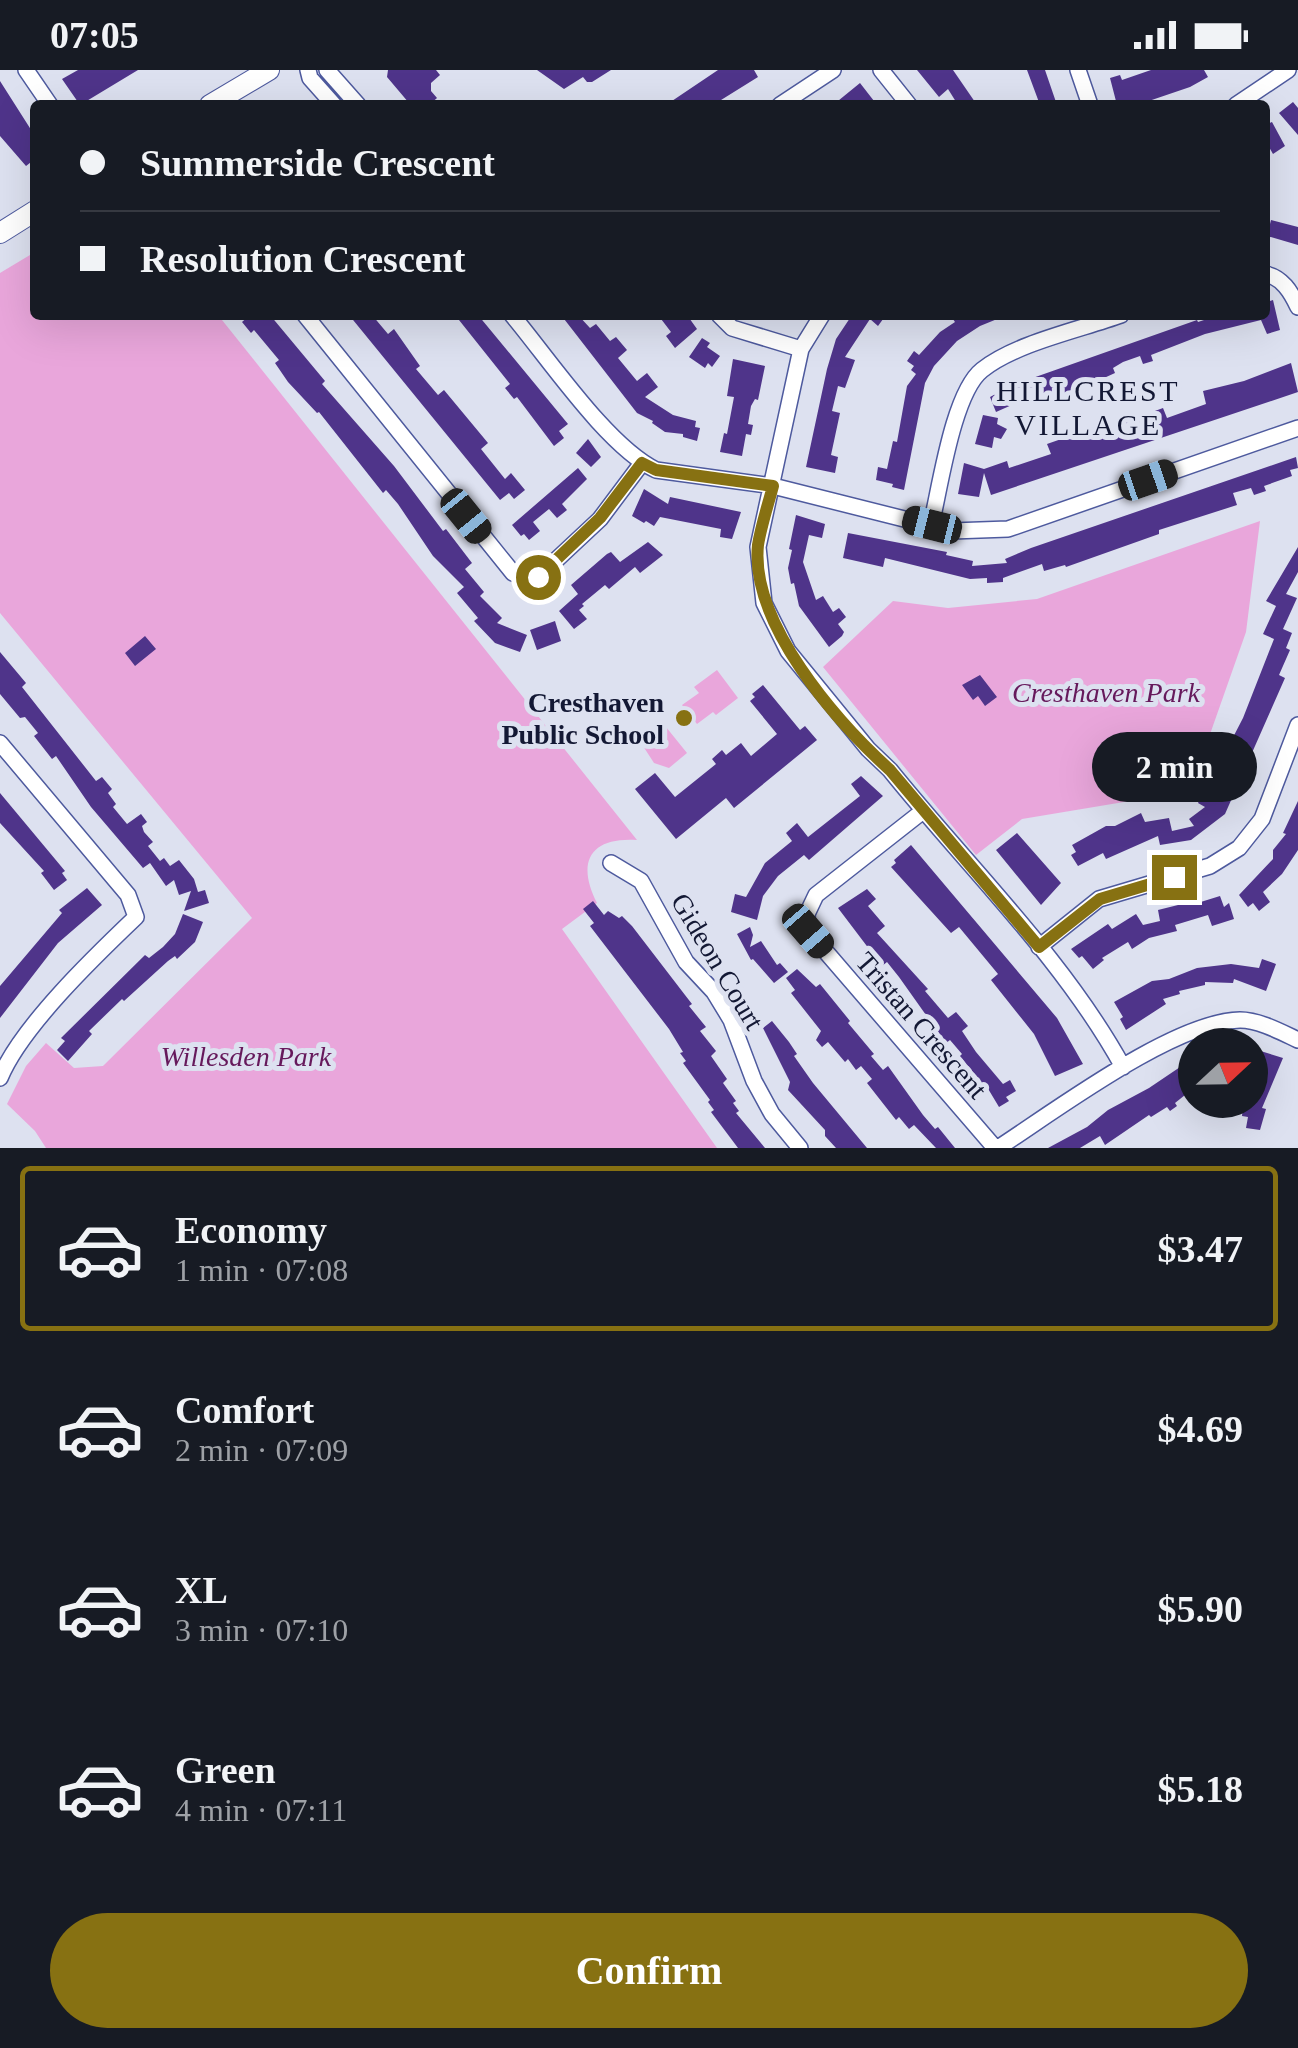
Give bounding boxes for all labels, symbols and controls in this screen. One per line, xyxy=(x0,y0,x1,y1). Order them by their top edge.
text: 07:05 xyxy=(50,14,139,56)
text: Summerside Crescent xyxy=(140,142,495,184)
text: Resolution Crescent xyxy=(140,238,465,280)
district label: HILLCREST VILLAGE xyxy=(996,374,1180,441)
car xyxy=(1115,456,1181,504)
car xyxy=(435,483,497,549)
car xyxy=(899,503,965,547)
route start xyxy=(516,555,561,600)
park label: Cresthaven Park xyxy=(1012,677,1201,708)
place label: Cresthaven Public School xyxy=(501,687,664,750)
marker: Cresthaven Public School xyxy=(673,707,695,729)
callout: 2 min xyxy=(1092,732,1256,802)
text: 2 min xyxy=(1136,749,1213,785)
route end xyxy=(1152,855,1197,900)
street label: Gideon Court xyxy=(665,888,770,1035)
car xyxy=(777,899,839,963)
street label: Tristan Crescent xyxy=(850,946,994,1105)
north arrow xyxy=(1178,1028,1268,1118)
map controls xyxy=(1178,1028,1268,1118)
park label: Willesden Park xyxy=(161,1041,332,1072)
icon: car xyxy=(55,1204,145,1294)
text: Economy xyxy=(175,1209,327,1251)
text: $3.47 xyxy=(1158,1228,1243,1270)
text: 1 min · 07:08 xyxy=(175,1252,348,1288)
icon: car xyxy=(55,1384,145,1474)
text: Comfort xyxy=(175,1389,314,1431)
text: $4.69 xyxy=(1158,1408,1243,1450)
text: 2 min · 07:09 xyxy=(175,1432,348,1468)
icon: car xyxy=(55,1564,145,1654)
text: XL xyxy=(175,1569,228,1611)
text: $5.90 xyxy=(1158,1588,1243,1630)
text: 3 min · 07:10 xyxy=(175,1612,348,1648)
icon: car xyxy=(55,1744,145,1834)
text: Green xyxy=(175,1749,276,1791)
text: $5.18 xyxy=(1158,1768,1243,1810)
text: 4 min · 07:11 xyxy=(175,1792,347,1828)
button: Confirm xyxy=(50,1913,1248,2028)

